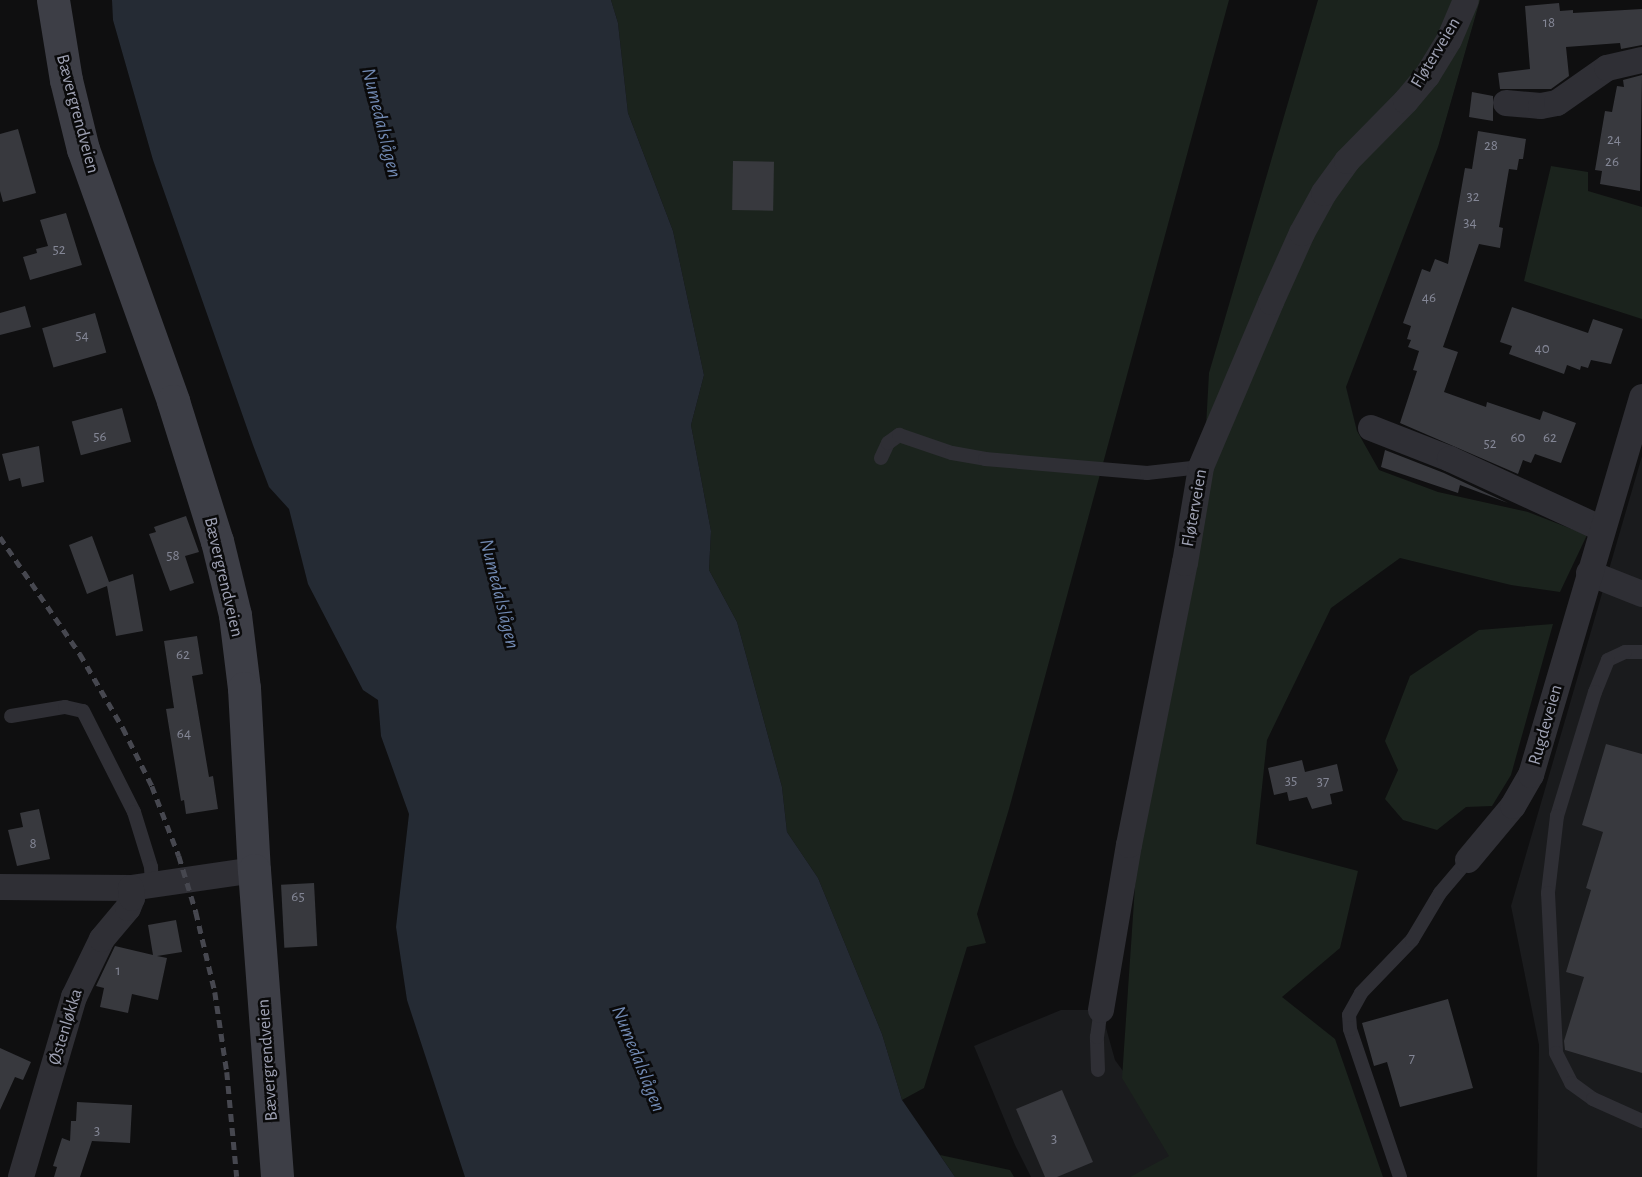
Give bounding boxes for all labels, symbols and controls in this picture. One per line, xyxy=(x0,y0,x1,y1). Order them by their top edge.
street label: Fløterveien xyxy=(1407,14,1465,92)
house number: 18 xyxy=(1543,14,1555,32)
street label: Bævergrendveien xyxy=(51,52,103,176)
water label: Numedalslågen xyxy=(356,66,406,180)
house number: 24 xyxy=(1607,131,1621,149)
house number: 28 xyxy=(1484,137,1498,155)
house number: 26 xyxy=(1605,153,1619,171)
house number: 32 xyxy=(1466,188,1480,206)
house number: 34 xyxy=(1463,214,1477,232)
house number: 52 xyxy=(52,241,66,259)
house number: 46 xyxy=(1422,289,1436,307)
house number: 54 xyxy=(75,327,89,345)
house number: 40 xyxy=(1534,340,1550,358)
house number: 56 xyxy=(93,428,107,446)
house number: 60 xyxy=(1511,429,1525,447)
house number: 62 xyxy=(1543,429,1557,447)
house number: 52 xyxy=(1483,435,1497,453)
street label: Fløterveien xyxy=(1178,467,1212,549)
street label: Bævergrendveien xyxy=(199,515,247,639)
water label: Numedalslågen xyxy=(474,537,524,651)
house number: 58 xyxy=(166,547,180,565)
house number: 62 xyxy=(176,646,190,664)
street label: Rugdeveien xyxy=(1524,682,1568,768)
house number: 64 xyxy=(177,725,191,743)
house number: 35 xyxy=(1285,772,1297,790)
house number: 37 xyxy=(1317,773,1329,791)
house number: 8 xyxy=(29,835,37,853)
house number: 65 xyxy=(291,888,305,906)
house number: 1 xyxy=(115,962,121,980)
street label: Østenløkka xyxy=(44,986,88,1068)
street label: Bævergrendveien xyxy=(253,998,283,1122)
water label: Numedalslågen xyxy=(606,1002,670,1116)
house number: 7 xyxy=(1409,1050,1415,1068)
house number: 3 xyxy=(94,1122,100,1140)
house number: 3 xyxy=(1051,1130,1057,1148)

